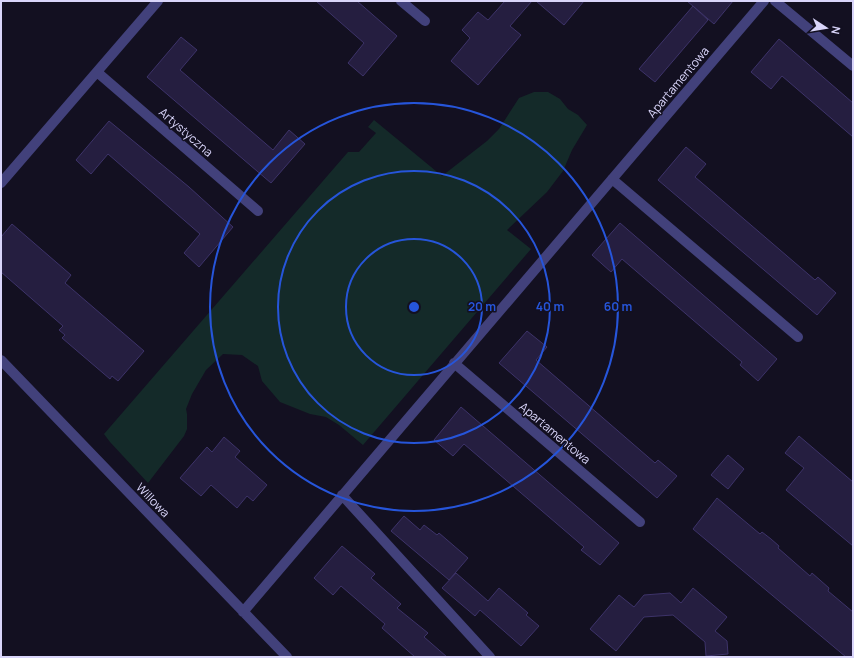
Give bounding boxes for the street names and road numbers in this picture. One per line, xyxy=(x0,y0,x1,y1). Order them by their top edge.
street label: Apartamentowa xyxy=(643,43,713,121)
street label: Artystyczna xyxy=(155,104,217,160)
street label: Apartamentowa xyxy=(516,398,594,468)
street label: Willowa xyxy=(132,479,174,521)

